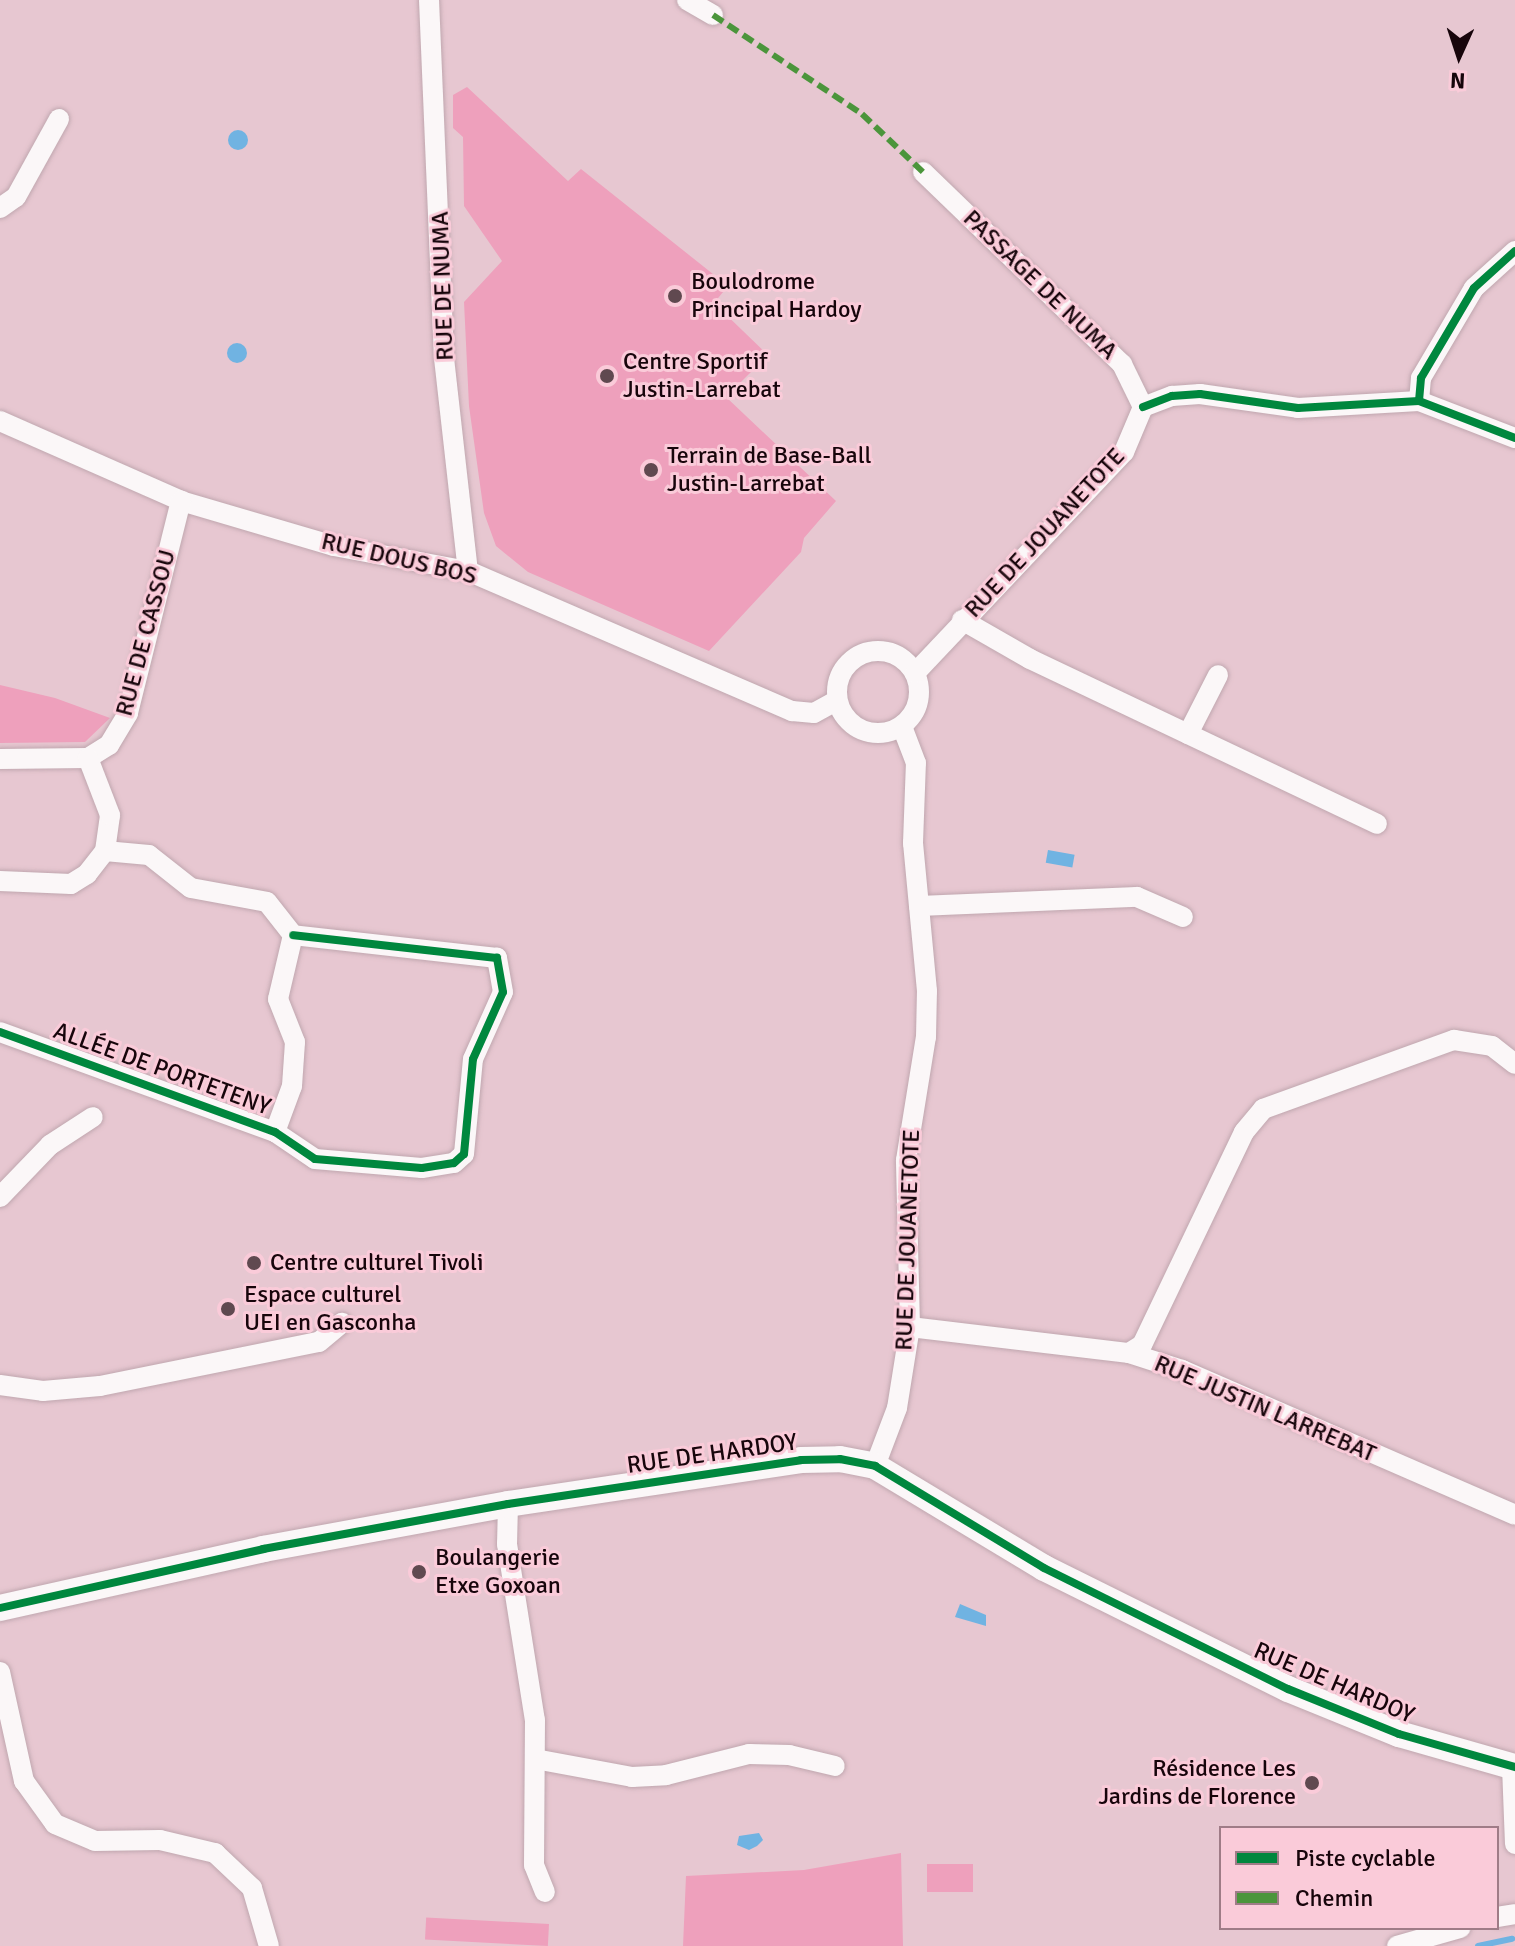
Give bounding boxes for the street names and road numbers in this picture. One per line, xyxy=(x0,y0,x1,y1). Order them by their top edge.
street label: PASSAGE DE NUMA xyxy=(957,204,1123,366)
street label: RUE DE NUMA xyxy=(426,211,460,361)
street label: RUE DE JOUANETOTE xyxy=(959,442,1131,624)
street label: RUE DOUS BOS xyxy=(319,527,479,591)
street label: RUE DE CASSOU xyxy=(110,547,182,719)
street label: ALLÉE DE PORTETENY xyxy=(50,1016,274,1122)
street label: RUE DE JOUANETOTE xyxy=(890,1129,926,1351)
street label: RUE JUSTIN LARREBAT xyxy=(1150,1349,1380,1469)
street label: RUE DE HARDOY xyxy=(625,1428,799,1480)
street label: RUE DE HARDOY xyxy=(1249,1636,1419,1730)

